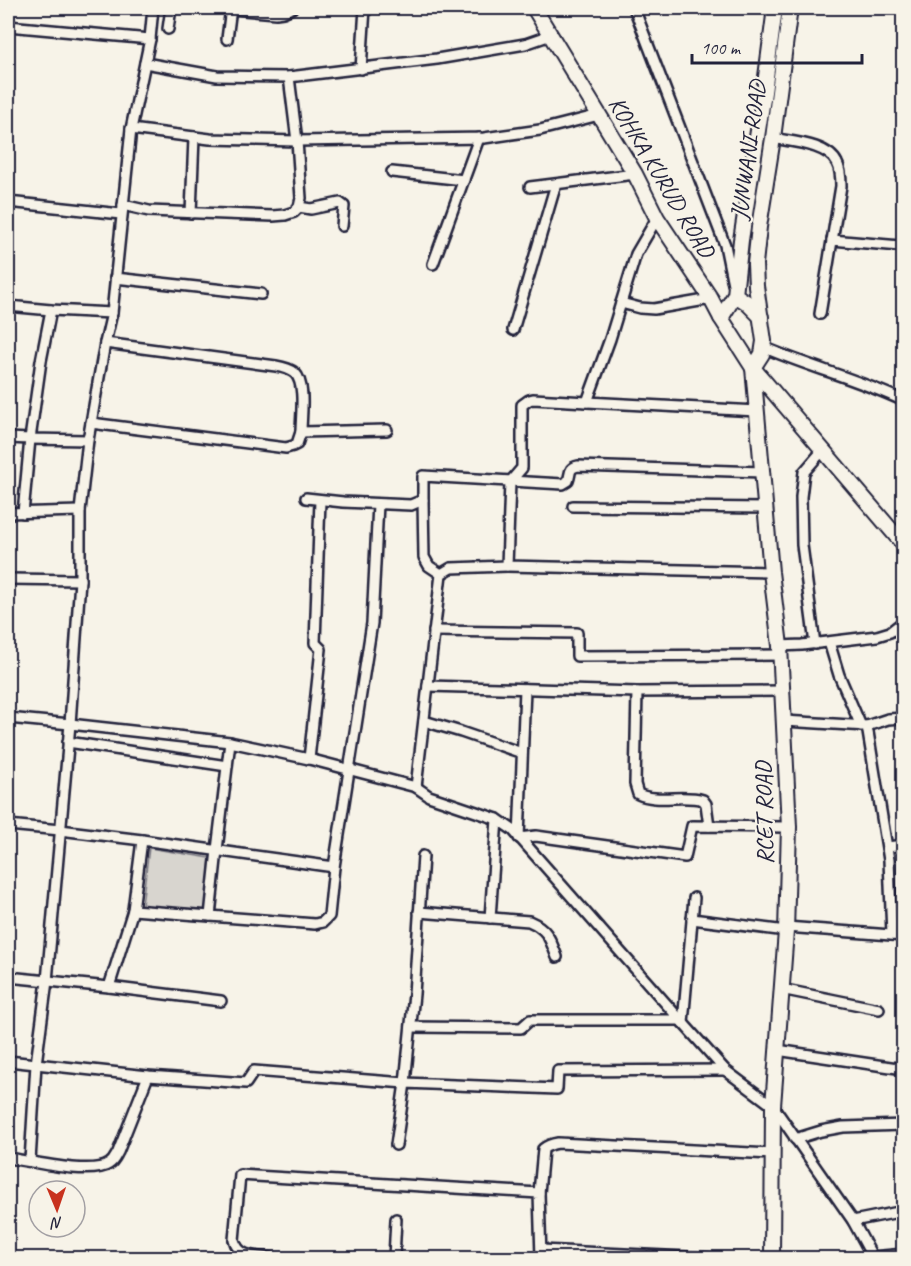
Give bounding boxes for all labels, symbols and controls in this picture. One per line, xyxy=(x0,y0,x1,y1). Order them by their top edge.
scale bar xyxy=(692,27,862,65)
text: 100 m xyxy=(701,37,742,59)
street label: JUNWANI ROAD xyxy=(723,77,773,222)
street label: KOHKA KURUD ROAD xyxy=(602,91,723,265)
street label: RCET ROAD xyxy=(748,759,780,865)
north arrow xyxy=(27,1179,87,1239)
text: N xyxy=(49,1213,63,1233)

